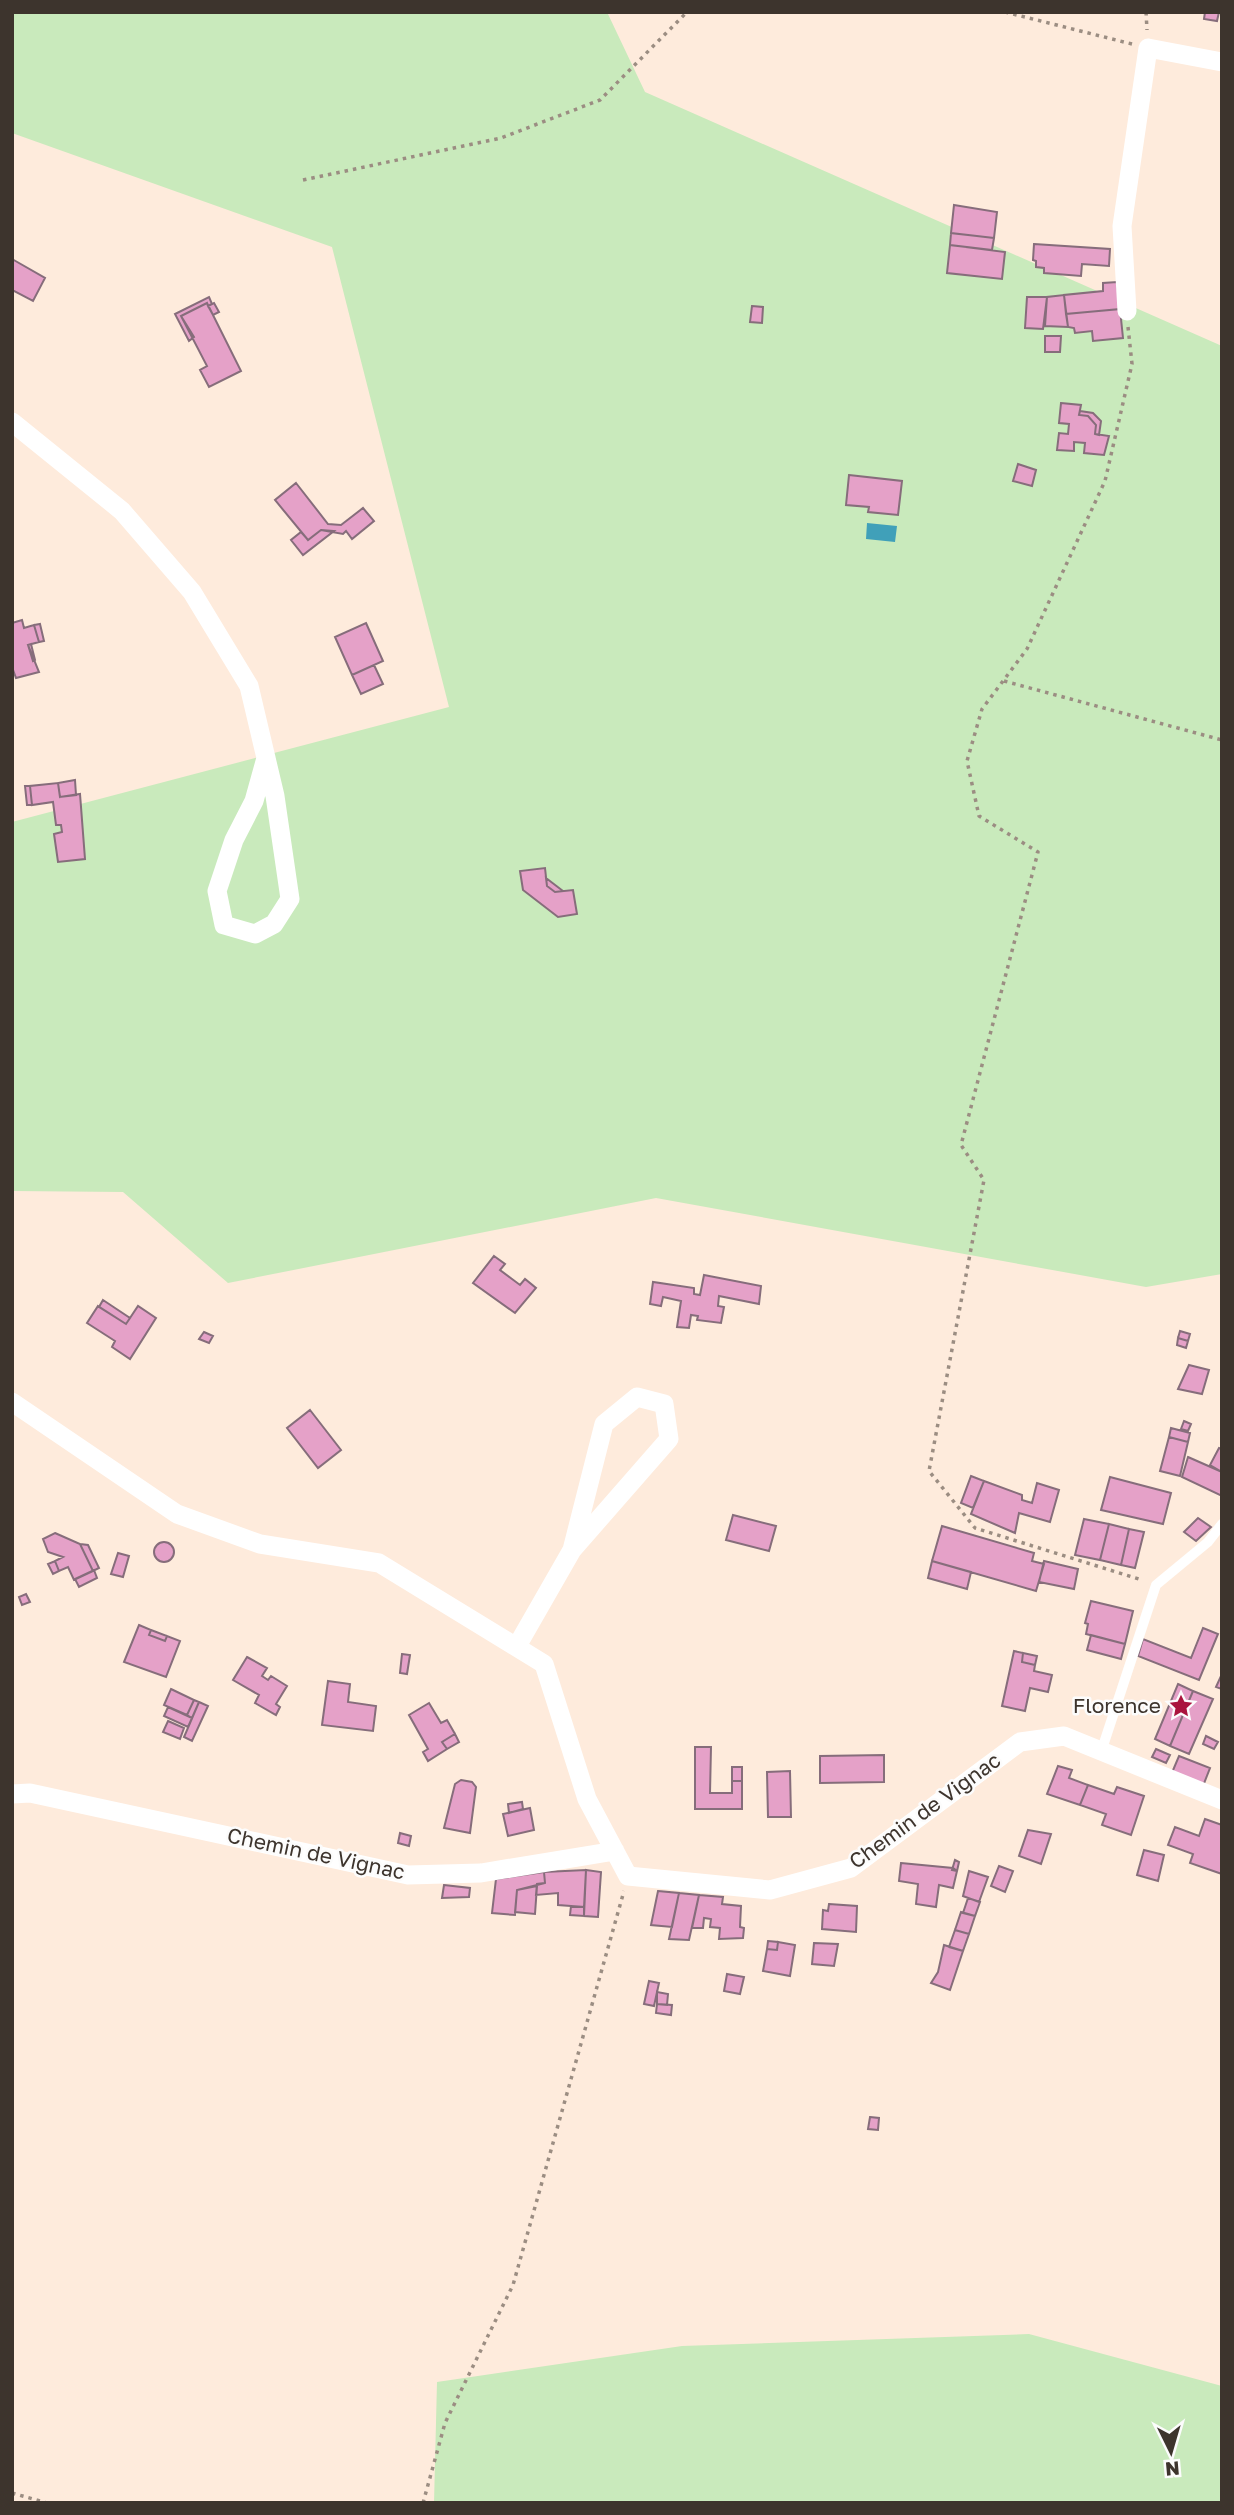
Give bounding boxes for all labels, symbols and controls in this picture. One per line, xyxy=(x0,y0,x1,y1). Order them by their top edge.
place label: Florence xyxy=(1073,1692,1161,1718)
place icon: Florence xyxy=(1167,1692,1195,1720)
street label: Chemin de Vignac xyxy=(844,1746,1005,1874)
street label: Chemin de Vignac xyxy=(225,1821,407,1885)
north arrow xyxy=(1136,2417,1206,2487)
text: N xyxy=(1164,2457,1181,2482)

